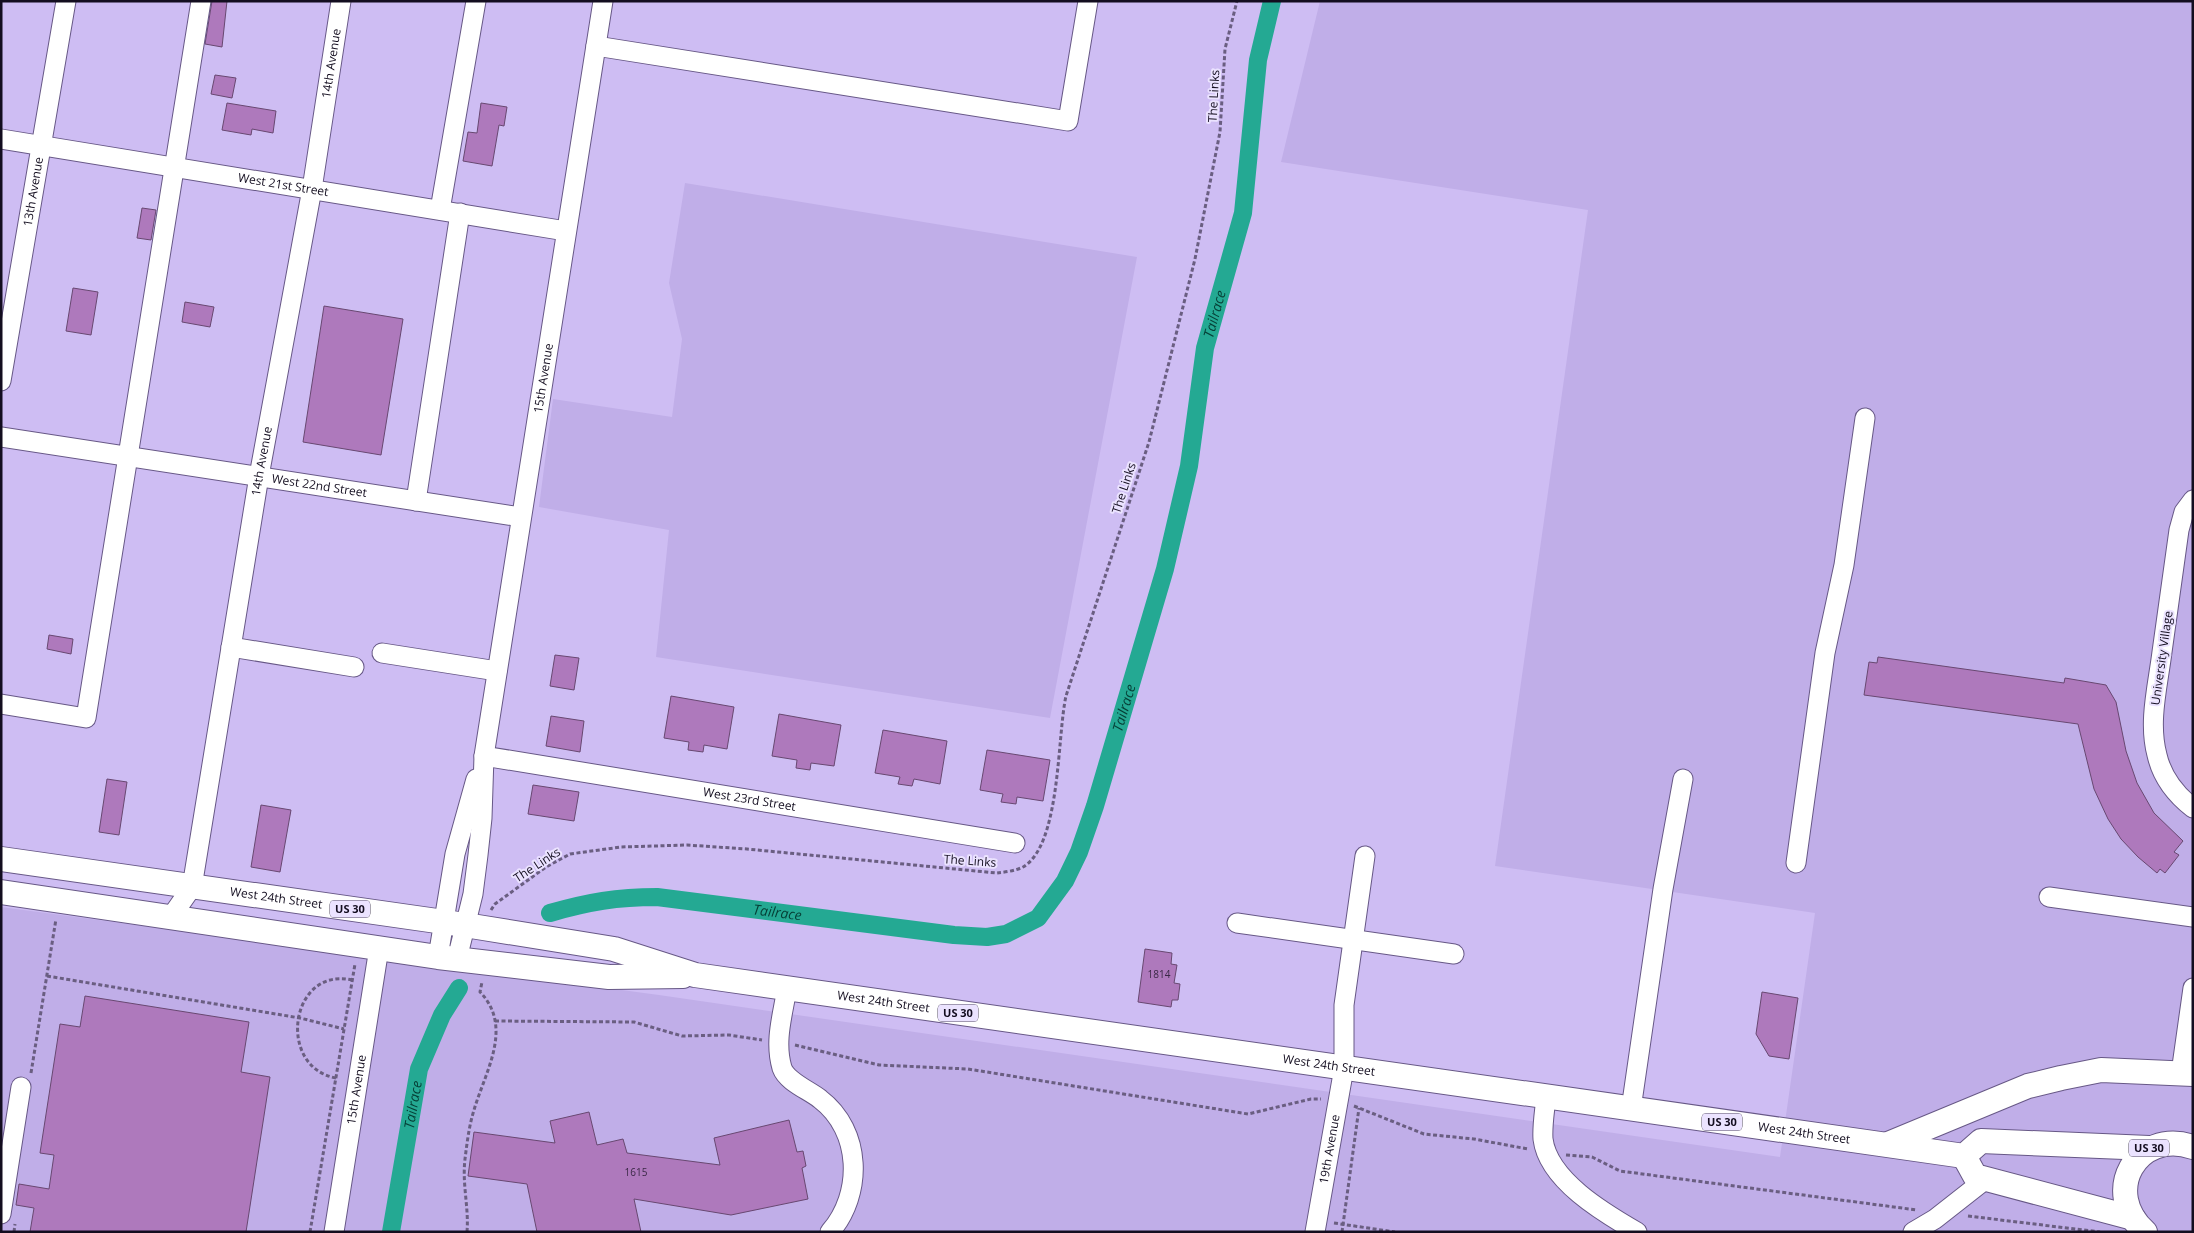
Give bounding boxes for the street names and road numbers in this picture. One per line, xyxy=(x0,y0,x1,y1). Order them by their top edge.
street label: 14th Avenue xyxy=(317,27,345,99)
street label: The Links xyxy=(1204,69,1223,123)
street label: 13th Avenue xyxy=(19,155,47,228)
street label: West 21st Street xyxy=(237,169,330,200)
street label: 15th Avenue xyxy=(529,342,557,414)
street label: 14th Avenue xyxy=(247,425,276,497)
street label: The Links xyxy=(1107,460,1140,515)
street label: West 22nd Street xyxy=(271,470,368,501)
street label: University Village xyxy=(2146,609,2177,706)
street label: West 23rd Street xyxy=(702,783,797,815)
street label: The Links xyxy=(510,843,564,886)
street label: The Links xyxy=(943,850,997,871)
street label: West 24th Street xyxy=(229,883,324,913)
road number: US 30 xyxy=(330,901,370,918)
street label: West 24th Street xyxy=(836,986,931,1016)
road number: US 30 xyxy=(938,1004,978,1021)
street label: West 24th Street xyxy=(1282,1050,1376,1080)
street label: 15th Avenue xyxy=(342,1053,370,1126)
street label: 19th Avenue xyxy=(1315,1113,1344,1185)
road number: US 30 xyxy=(1702,1114,1742,1130)
street label: West 24th Street xyxy=(1757,1118,1851,1148)
road number: US 30 xyxy=(2129,1140,2169,1156)

